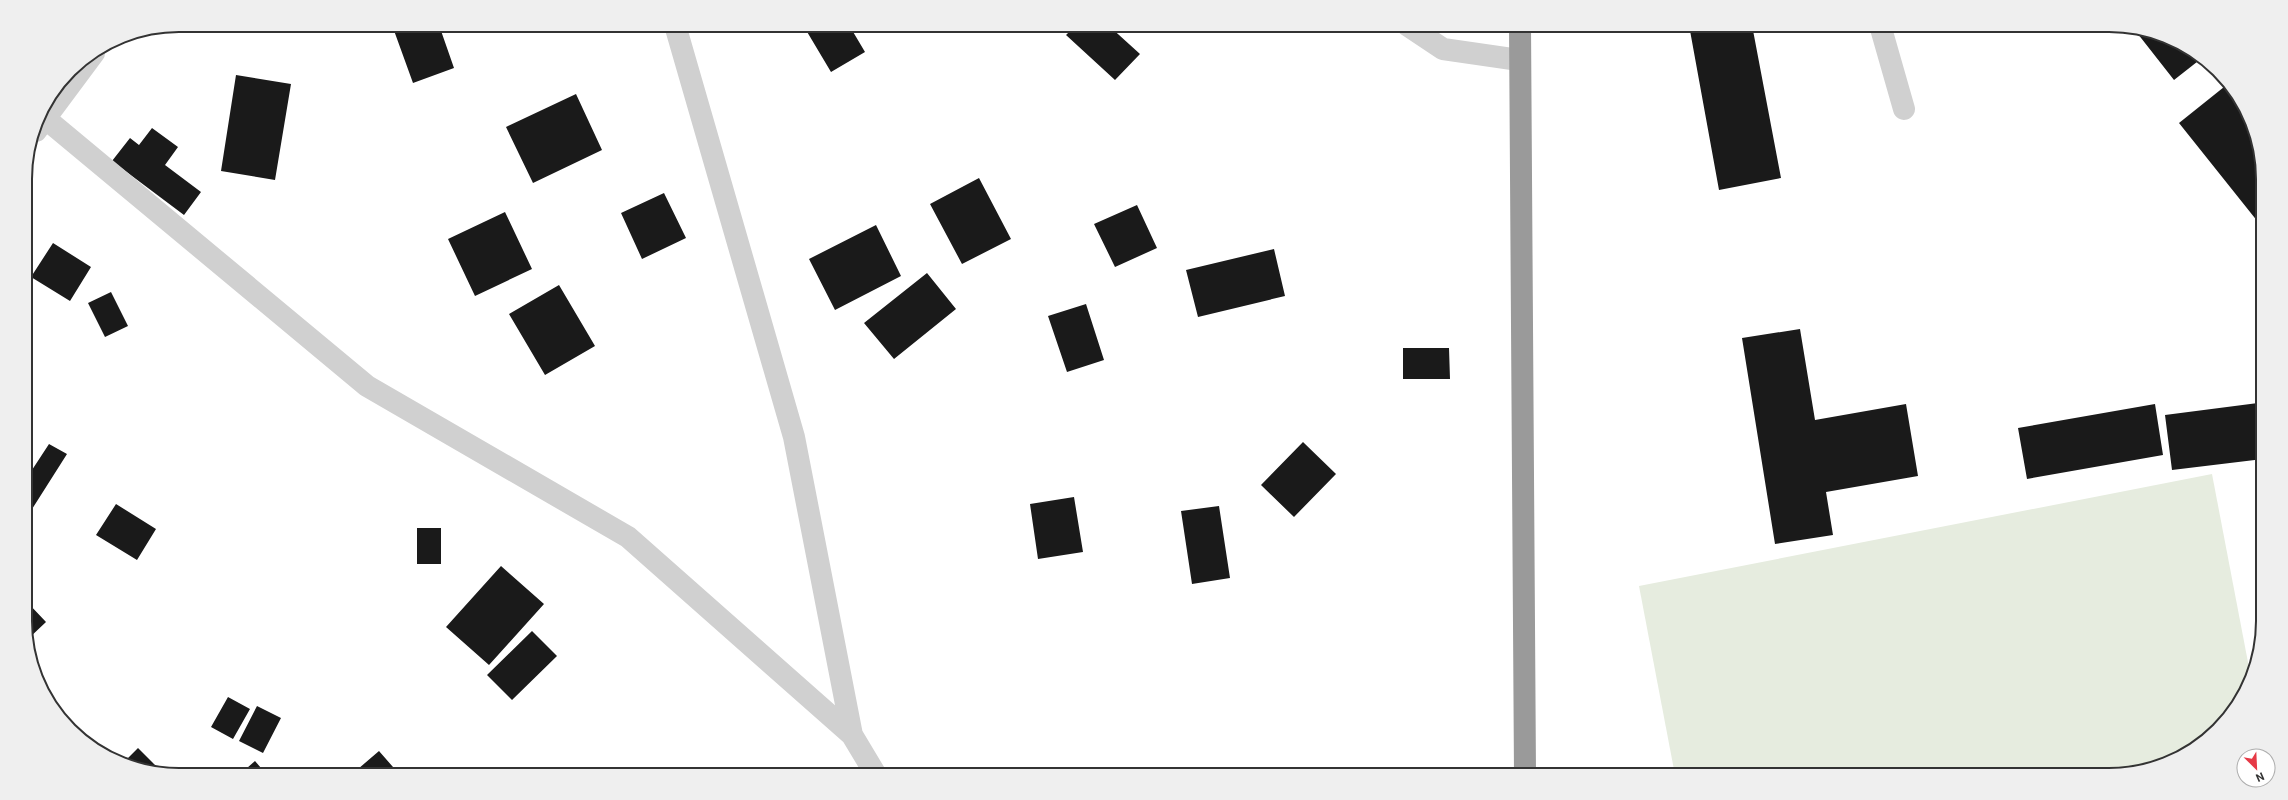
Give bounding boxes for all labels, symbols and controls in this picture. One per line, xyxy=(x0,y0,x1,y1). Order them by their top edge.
north arrow xyxy=(2236,748,2276,788)
text: N xyxy=(2253,769,2266,784)

